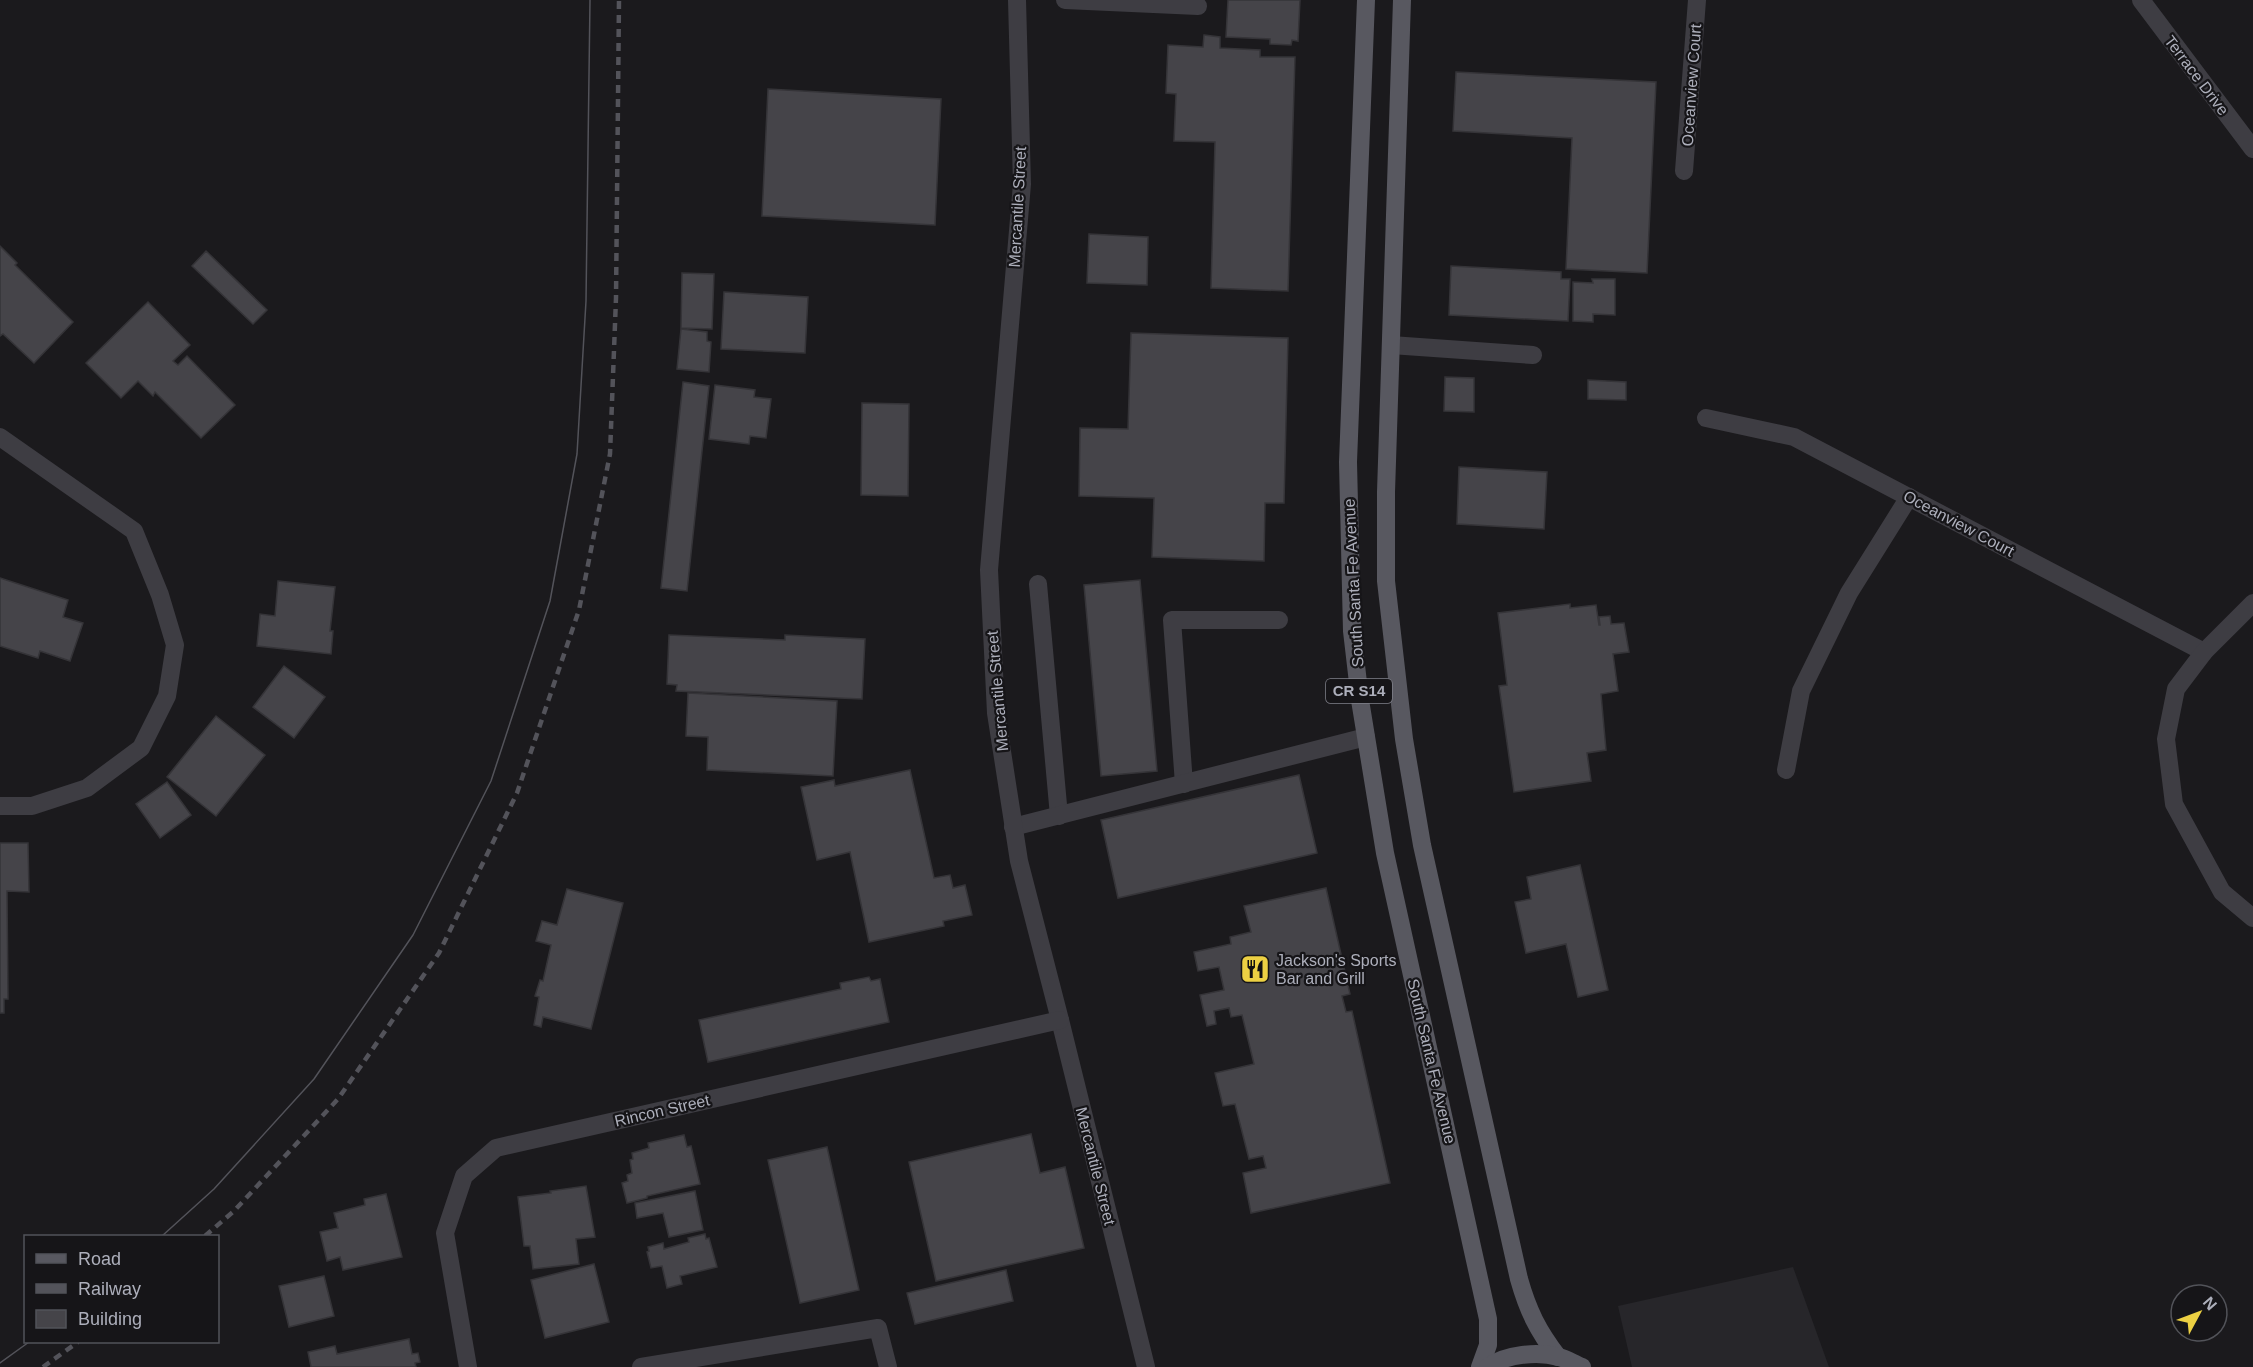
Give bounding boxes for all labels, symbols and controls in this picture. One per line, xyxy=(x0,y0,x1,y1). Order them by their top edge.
street label: Oceanview Court xyxy=(1679,23,1704,147)
street label: Terrace Drive xyxy=(2161,32,2232,118)
street label: Mercantile Street xyxy=(1006,146,1029,268)
street label: Oceanview Court xyxy=(1901,487,2017,560)
street label: South Santa Fe Avenue xyxy=(1341,498,1366,668)
street label: Mercantile Street xyxy=(984,629,1011,752)
road number: CR S14 xyxy=(1326,679,1392,703)
place label: Jackson's Sports Bar and Grill xyxy=(1276,952,1396,987)
restaurant icon: Jackson's Sports Bar and Grill xyxy=(1239,953,1271,985)
street label: South Santa Fe Avenue xyxy=(1404,977,1459,1145)
street label: Rincon Street xyxy=(613,1091,712,1130)
street label: Mercantile Street xyxy=(1073,1105,1119,1227)
legend xyxy=(24,1235,219,1343)
text: Road xyxy=(78,1249,121,1269)
text: Railway xyxy=(78,1279,141,1299)
north arrow xyxy=(2169,1283,2229,1343)
text: N xyxy=(2200,1294,2220,1313)
text: Building xyxy=(78,1309,142,1329)

